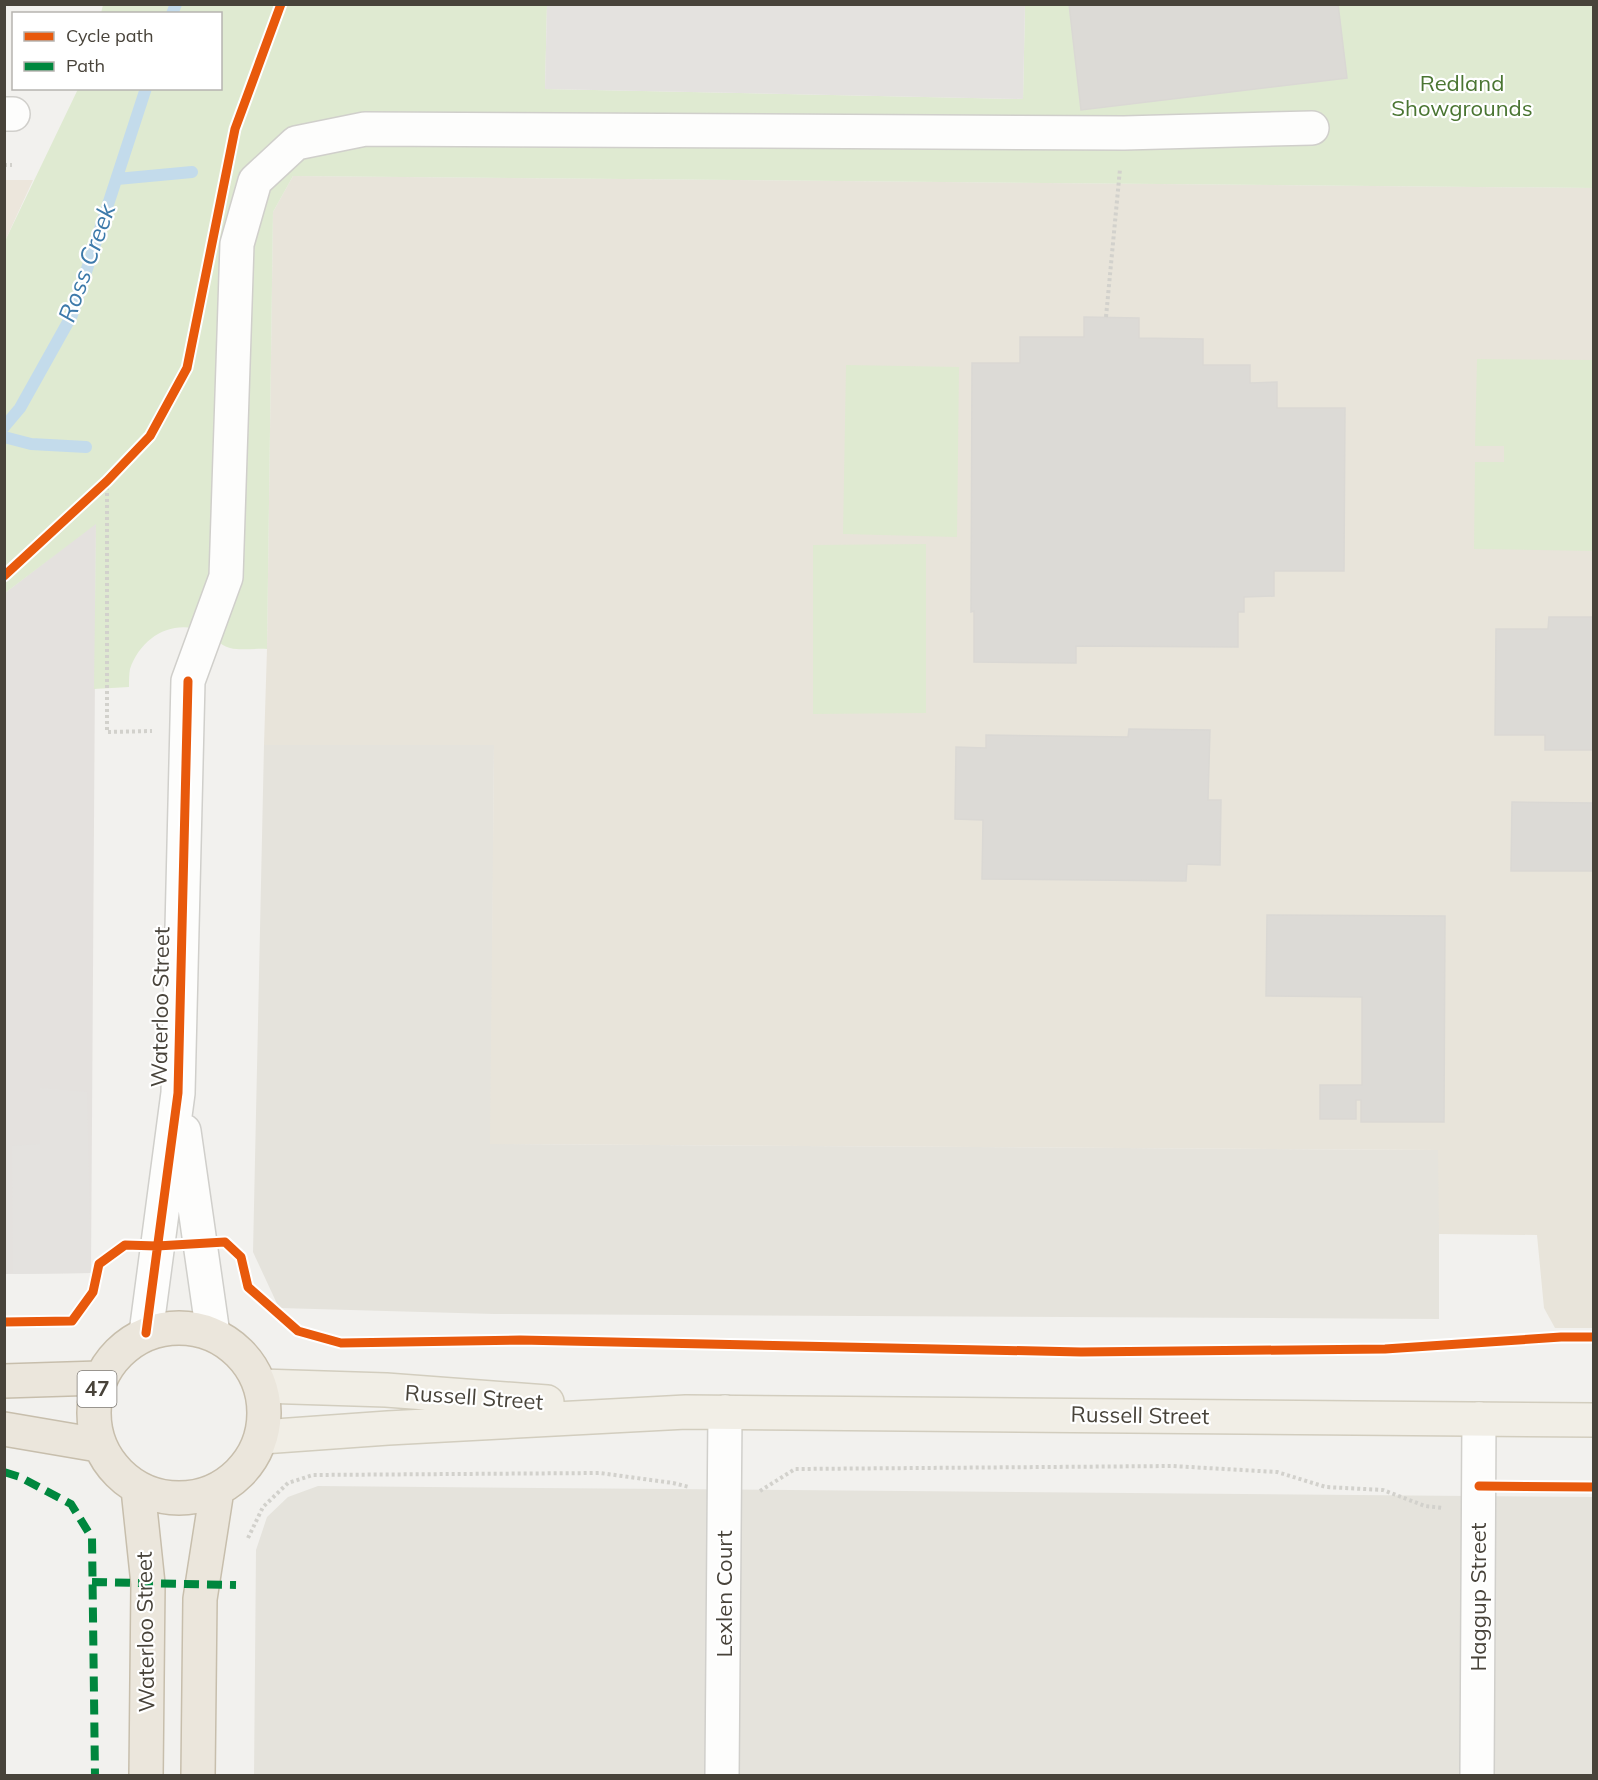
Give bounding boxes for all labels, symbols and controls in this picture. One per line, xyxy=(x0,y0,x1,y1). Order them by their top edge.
legend xyxy=(12,12,222,90)
text: Cycle path xyxy=(66,24,153,47)
text: Path xyxy=(66,54,105,77)
park label: Redland Showgrounds xyxy=(1391,69,1533,122)
water label: Ross Creek xyxy=(51,199,122,326)
street label: Waterloo Street xyxy=(145,926,175,1088)
road number: 47 xyxy=(78,1371,116,1407)
street label: Russell Street xyxy=(404,1378,544,1416)
street label: Russell Street xyxy=(1070,1400,1210,1430)
street label: Haggup Street xyxy=(1464,1522,1492,1672)
street label: Lexlen Court xyxy=(710,1530,738,1658)
street label: Waterloo Street xyxy=(130,1551,160,1713)

